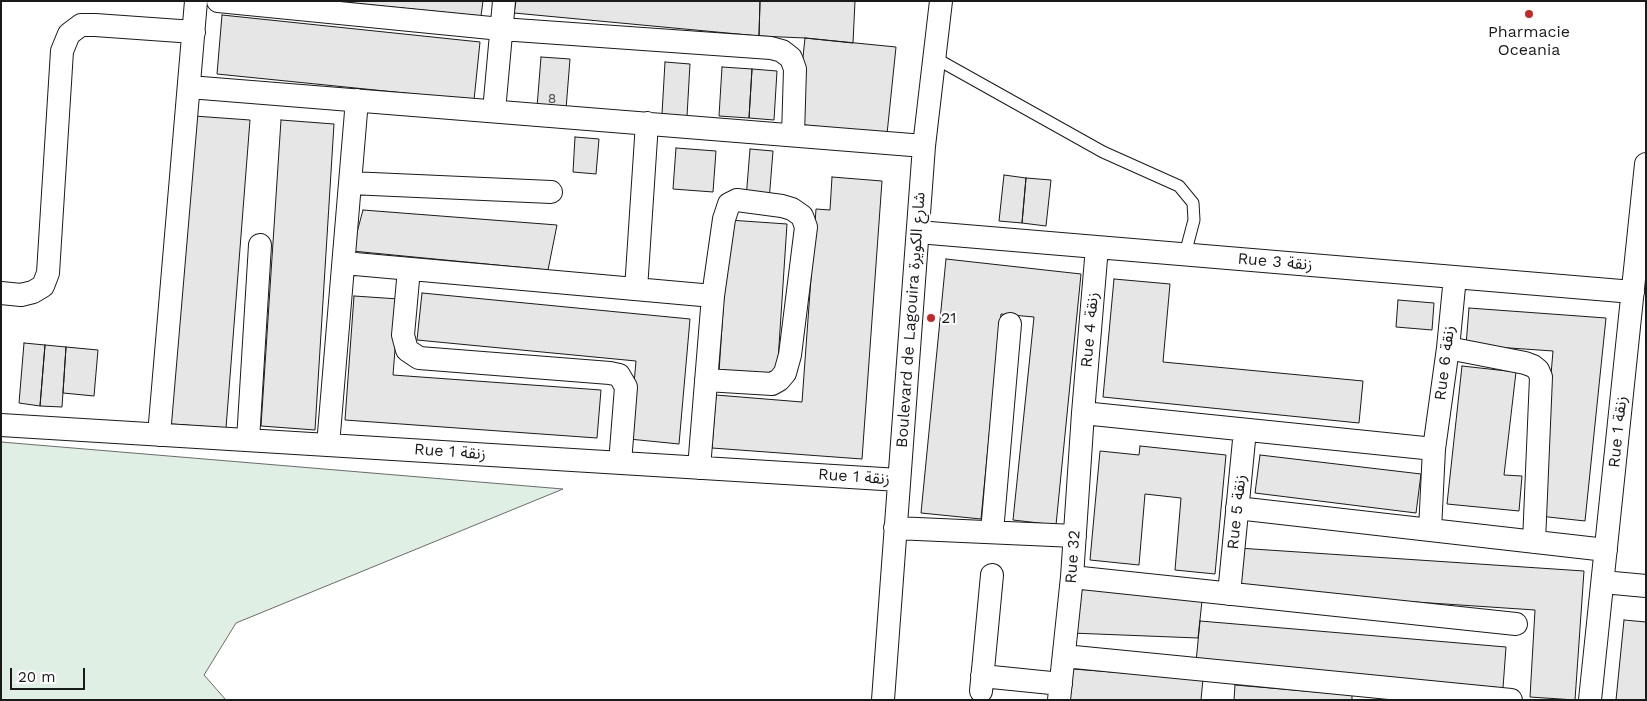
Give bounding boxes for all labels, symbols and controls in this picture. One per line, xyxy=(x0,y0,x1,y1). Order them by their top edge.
marker: Pharmacie Oceania xyxy=(1523,8,1535,20)
place label: Pharmacie Oceania xyxy=(1488,22,1570,60)
house number: 8 xyxy=(548,91,556,107)
street label: Boulevard de Lagouira شارع الكويرة xyxy=(892,191,930,449)
street label: Rue 3 زنقة xyxy=(1237,249,1313,275)
street label: Rue 4 زنقة xyxy=(1077,291,1103,369)
place label: 21 xyxy=(941,308,957,328)
marker: 21 xyxy=(925,312,937,324)
street label: Rue 6 زنقة xyxy=(1431,324,1459,402)
street label: Rue 1 زنقة xyxy=(1605,395,1631,469)
street label: Rue 1 زنقة xyxy=(413,440,487,464)
street label: Rue 1 زنقة xyxy=(817,465,891,489)
street label: Rue 5 زنقة xyxy=(1224,474,1250,550)
street label: Rue 32 xyxy=(1062,530,1084,584)
scale bar xyxy=(12,658,88,690)
text: 20 m xyxy=(18,668,56,686)

